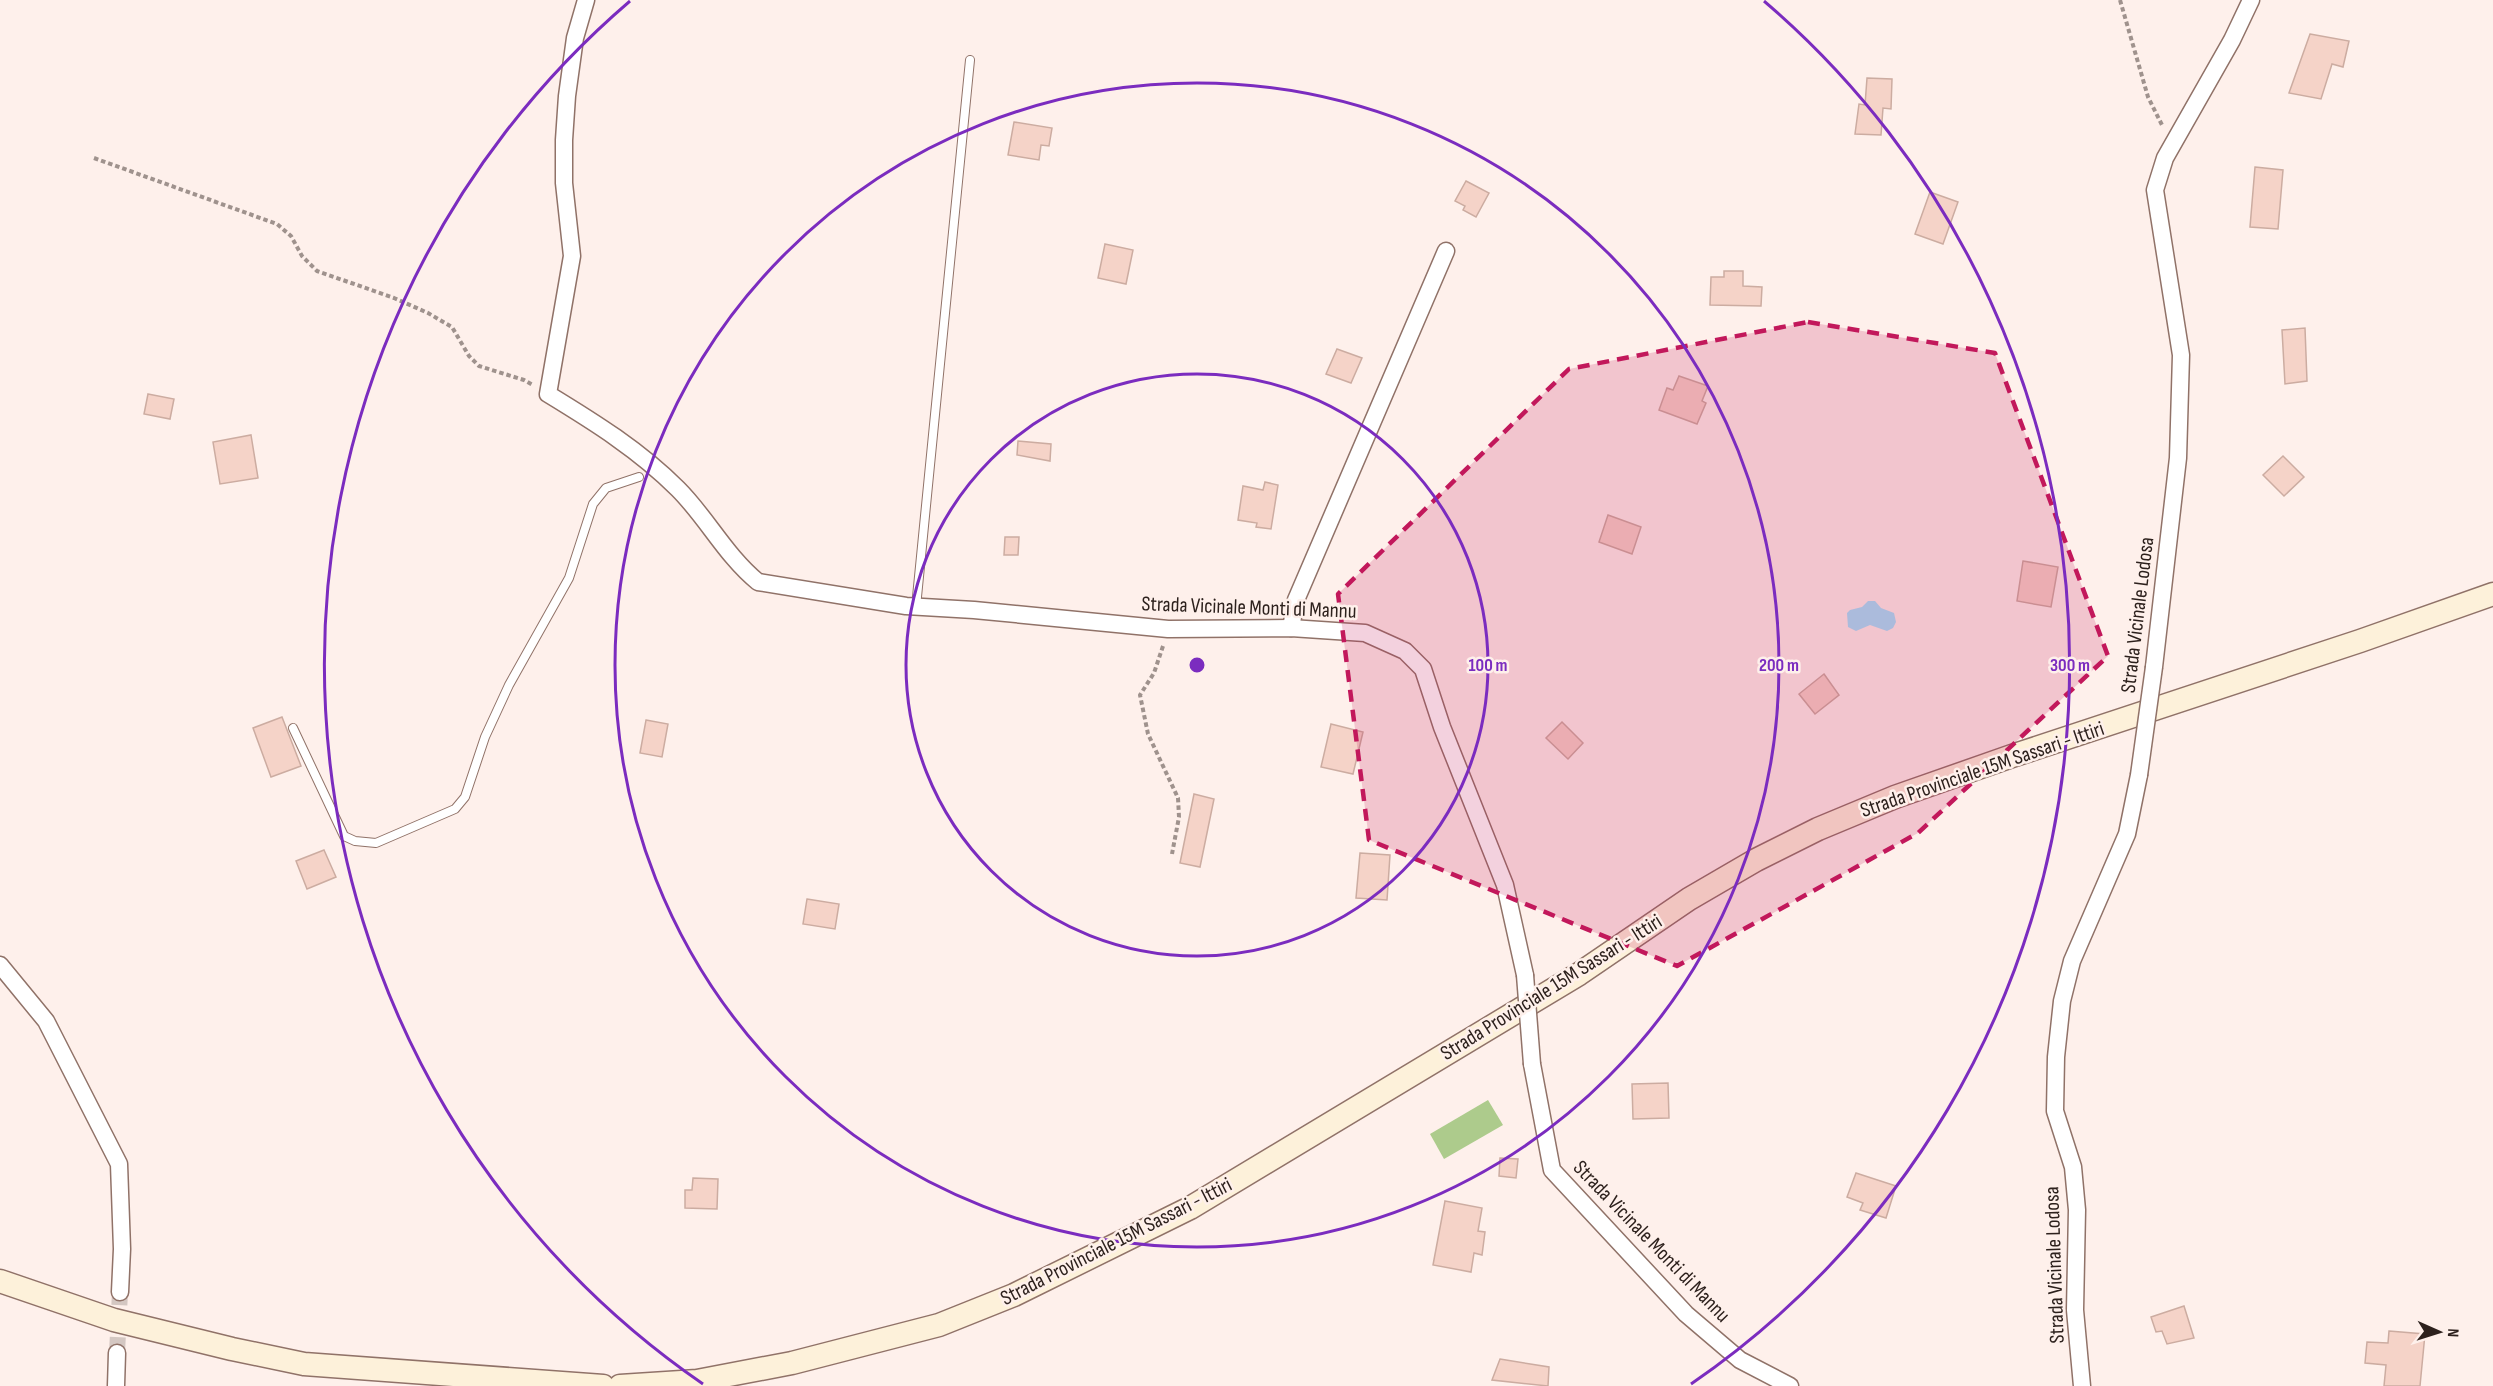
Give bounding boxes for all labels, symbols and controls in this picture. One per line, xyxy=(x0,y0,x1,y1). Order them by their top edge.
street label: Strada Vicinale Lodosa xyxy=(2116,536,2159,695)
street label: Strada Vicinale Monti di Mannu xyxy=(1141,591,1357,624)
centre of rings xyxy=(1187,655,1207,675)
text: 100 m xyxy=(1469,655,1508,676)
text: 200 m xyxy=(1759,655,1799,676)
text: 300 m xyxy=(2050,655,2090,676)
street label: Strada Provinciale 15M Sassari - Ittiri xyxy=(1857,716,2107,823)
street label: Strada Provinciale 15M Sassari - Ittiri xyxy=(1436,909,1667,1066)
street label: Strada Vicinale Monti di Mannu xyxy=(1568,1155,1735,1327)
street label: Strada Provinciale 15M Sassari - Ittiri xyxy=(996,1172,1236,1311)
street label: Strada Vicinale Lodosa xyxy=(2039,1186,2070,1344)
north arrow xyxy=(2409,1302,2469,1362)
text: N xyxy=(2443,1328,2462,1337)

